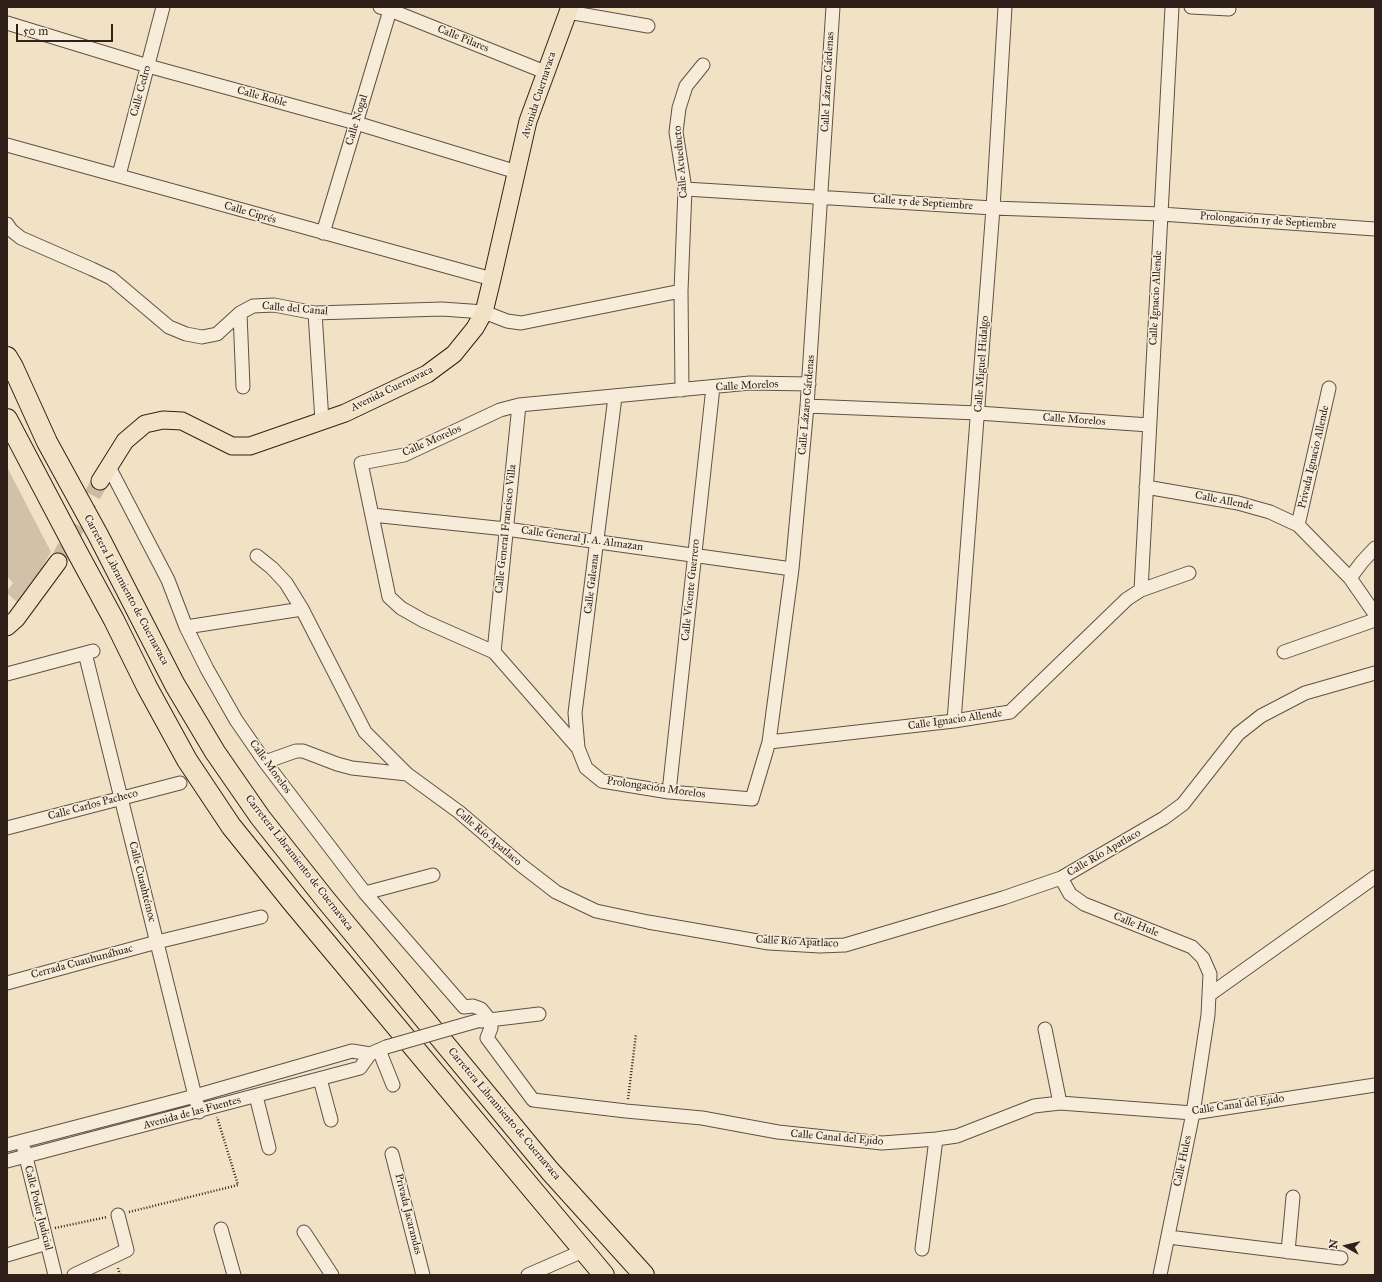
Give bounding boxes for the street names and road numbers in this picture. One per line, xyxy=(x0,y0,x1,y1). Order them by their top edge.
street label: Calle Pilares xyxy=(435,23,491,55)
street label: Calle Lázaro Cárdenas xyxy=(819,31,837,133)
street label: Avenida Cuernavaca xyxy=(519,50,559,140)
street label: Calle Cedro xyxy=(128,64,154,118)
street label: Calle Roble xyxy=(236,84,288,110)
street label: Calle Nogal xyxy=(343,93,371,147)
street label: Calle Acueducto xyxy=(671,125,691,199)
street label: Calle 15 de Septiembre xyxy=(873,193,973,213)
street label: Calle Ciprés xyxy=(222,199,278,227)
street label: Prolongación 15 de Septiembre xyxy=(1199,210,1337,232)
street label: Calle Ignacio Allende xyxy=(1147,250,1165,346)
street label: Calle del Canal xyxy=(261,300,329,318)
street label: Calle Miguel Hidalgo xyxy=(972,315,992,413)
street label: Calle Lázaro Cárdenas xyxy=(796,354,818,456)
street label: Avenida Cuernavaca xyxy=(349,363,435,415)
street label: Calle Morelos xyxy=(715,378,779,394)
street label: Privada Ignacio Allende xyxy=(1296,404,1332,510)
street label: Calle Morelos xyxy=(1042,411,1106,429)
street label: Calle Morelos xyxy=(401,422,463,460)
street label: Calle General Francisco Villa xyxy=(493,464,519,594)
street label: Calle Allende xyxy=(1194,489,1254,513)
street label: Carretera Libramiento de Cuernavaca xyxy=(81,513,171,667)
street label: Calle General J. A. Almazan xyxy=(520,524,644,554)
street label: Calle Vicente Guerrero xyxy=(679,538,703,642)
street label: Calle Galeana xyxy=(582,553,602,615)
street label: Calle Ignacio Allende xyxy=(907,707,1003,733)
street label: Calle Morelos xyxy=(246,738,294,796)
street label: Prolongación Morelos xyxy=(606,775,706,801)
street label: Calle Carlos Pacheco xyxy=(47,787,139,823)
street label: Carretera Libramiento de Cuernavaca xyxy=(242,793,356,933)
street label: Calle Río Apatlaco xyxy=(452,805,524,869)
street label: Calle Río Apatlaco xyxy=(1065,827,1143,879)
street label: Calle Cuauhtémoc xyxy=(126,840,158,924)
street label: Calle Hule xyxy=(1111,910,1161,940)
street label: Calle Río Apatlaco xyxy=(755,933,839,951)
street label: Cerrada Cuauhunáhuac xyxy=(30,942,134,982)
street label: Carretera Libramiento de Cuernavaca xyxy=(445,1045,563,1183)
street label: Calle Canal del Ejido xyxy=(1191,1092,1285,1118)
street label: Avenida de las Fuentes xyxy=(142,1094,242,1132)
street label: Calle Canal del Ejido xyxy=(790,1127,884,1149)
street label: Calle Hules xyxy=(1171,1134,1195,1188)
street label: Calle Poder Judicial xyxy=(21,1164,55,1252)
street label: Privada Jacarandas xyxy=(392,1172,424,1256)

